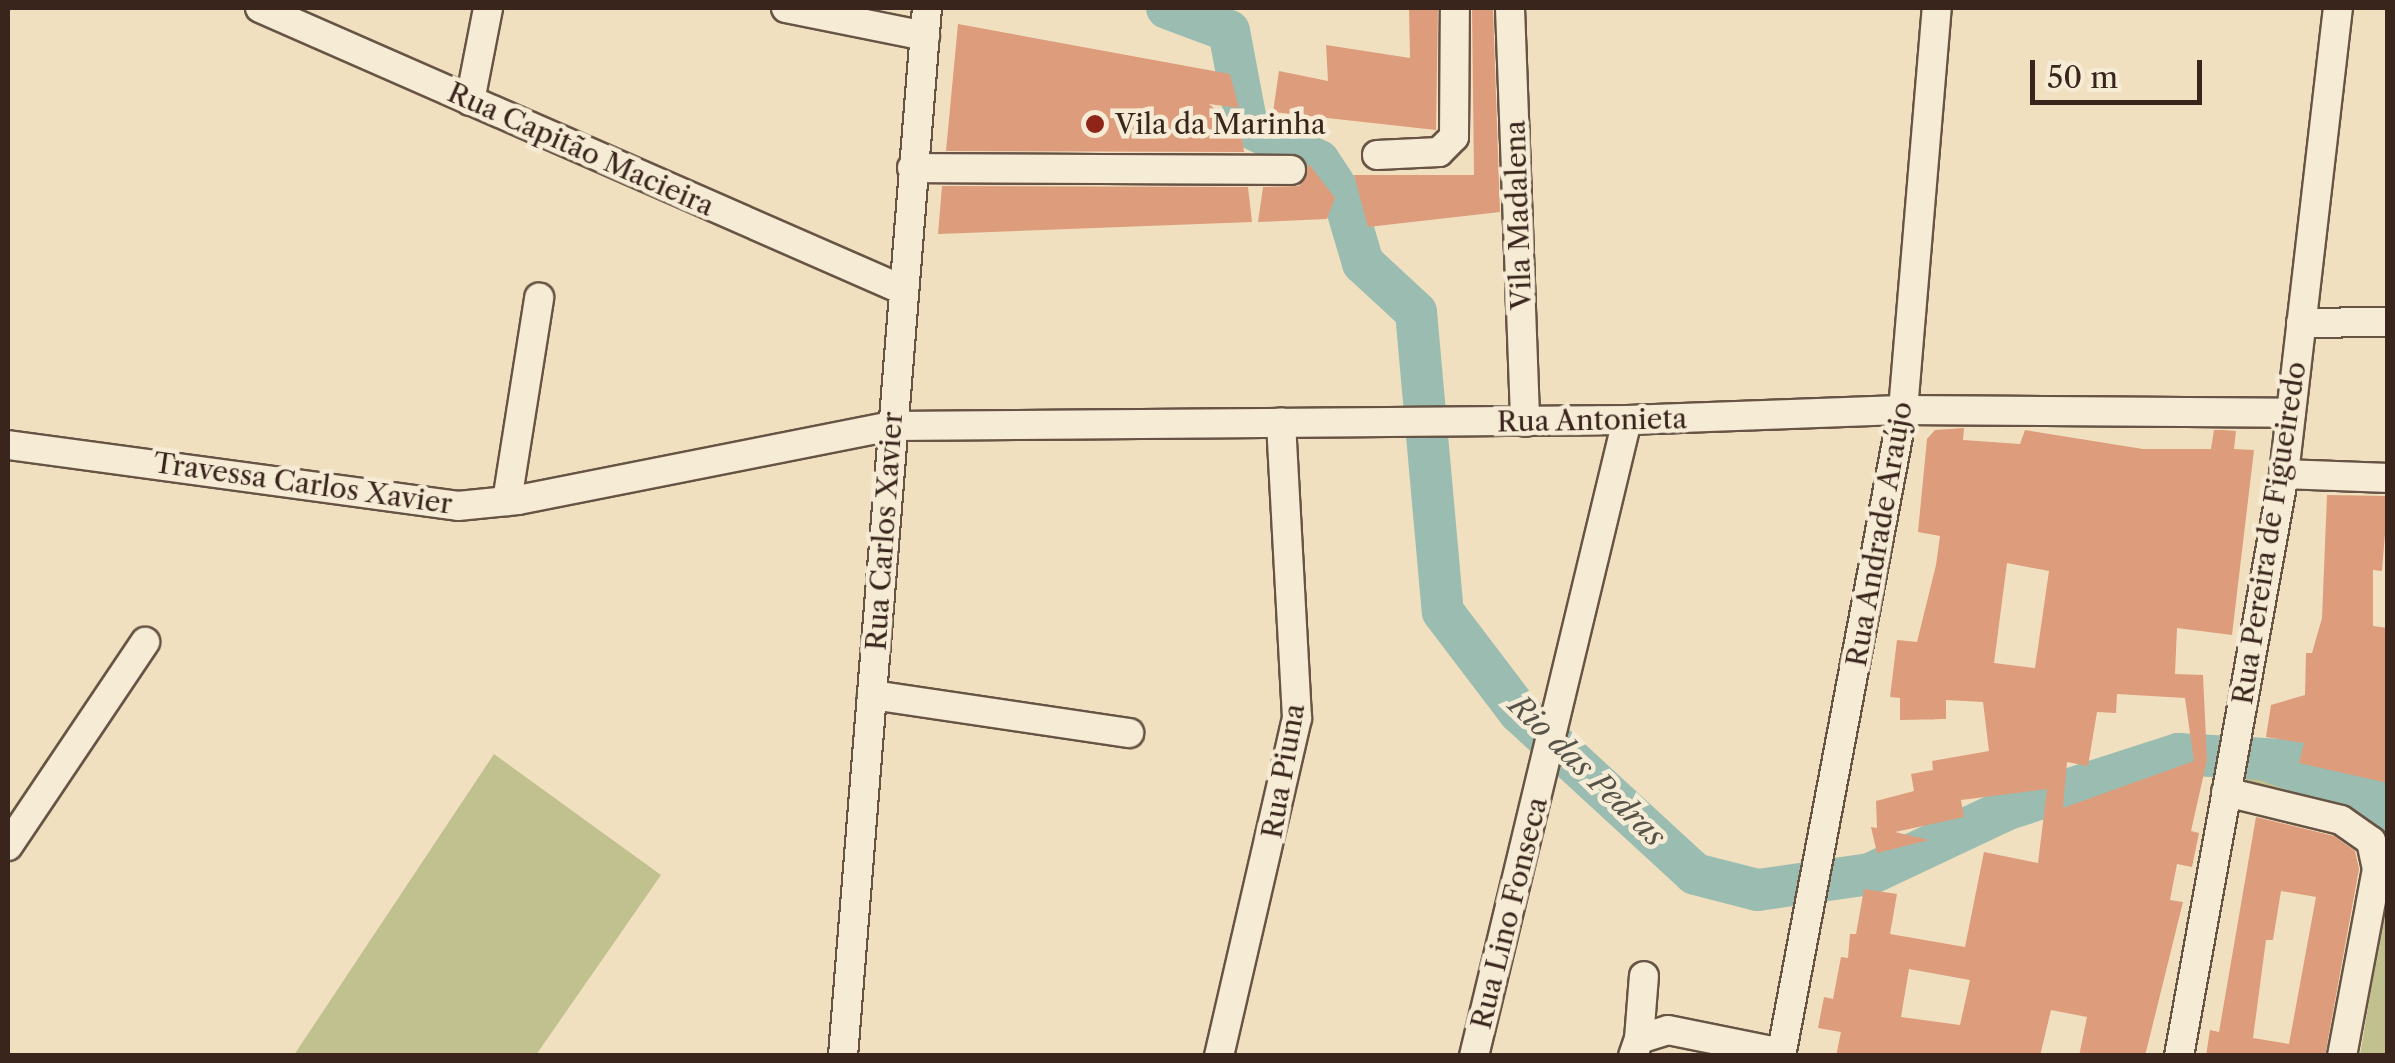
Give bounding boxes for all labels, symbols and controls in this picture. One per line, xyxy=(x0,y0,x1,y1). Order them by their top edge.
scale bar xyxy=(2035,40,2208,102)
text: 50 m xyxy=(2047,59,2118,96)
street label: Rua Capitão Macieira xyxy=(443,75,719,223)
place label: Vila da Marinha xyxy=(1115,107,1327,141)
marker: Vila da Marinha xyxy=(1084,113,1106,135)
street label: Vila Madalena xyxy=(1498,119,1538,311)
street label: Rua Pereira de Figueiredo xyxy=(2225,359,2313,707)
street label: Rua Andrade Araújo xyxy=(1839,398,1919,670)
street label: Rua Antonieta xyxy=(1496,402,1688,438)
street label: Rua Carlos Xavier xyxy=(859,410,909,652)
street label: Travessa Carlos Xavier xyxy=(151,445,455,521)
water label: Rio das Pedras xyxy=(1501,687,1673,855)
street label: Rua Piuna xyxy=(1255,701,1311,841)
street label: Rua Lino Fonseca xyxy=(1464,793,1554,1033)

